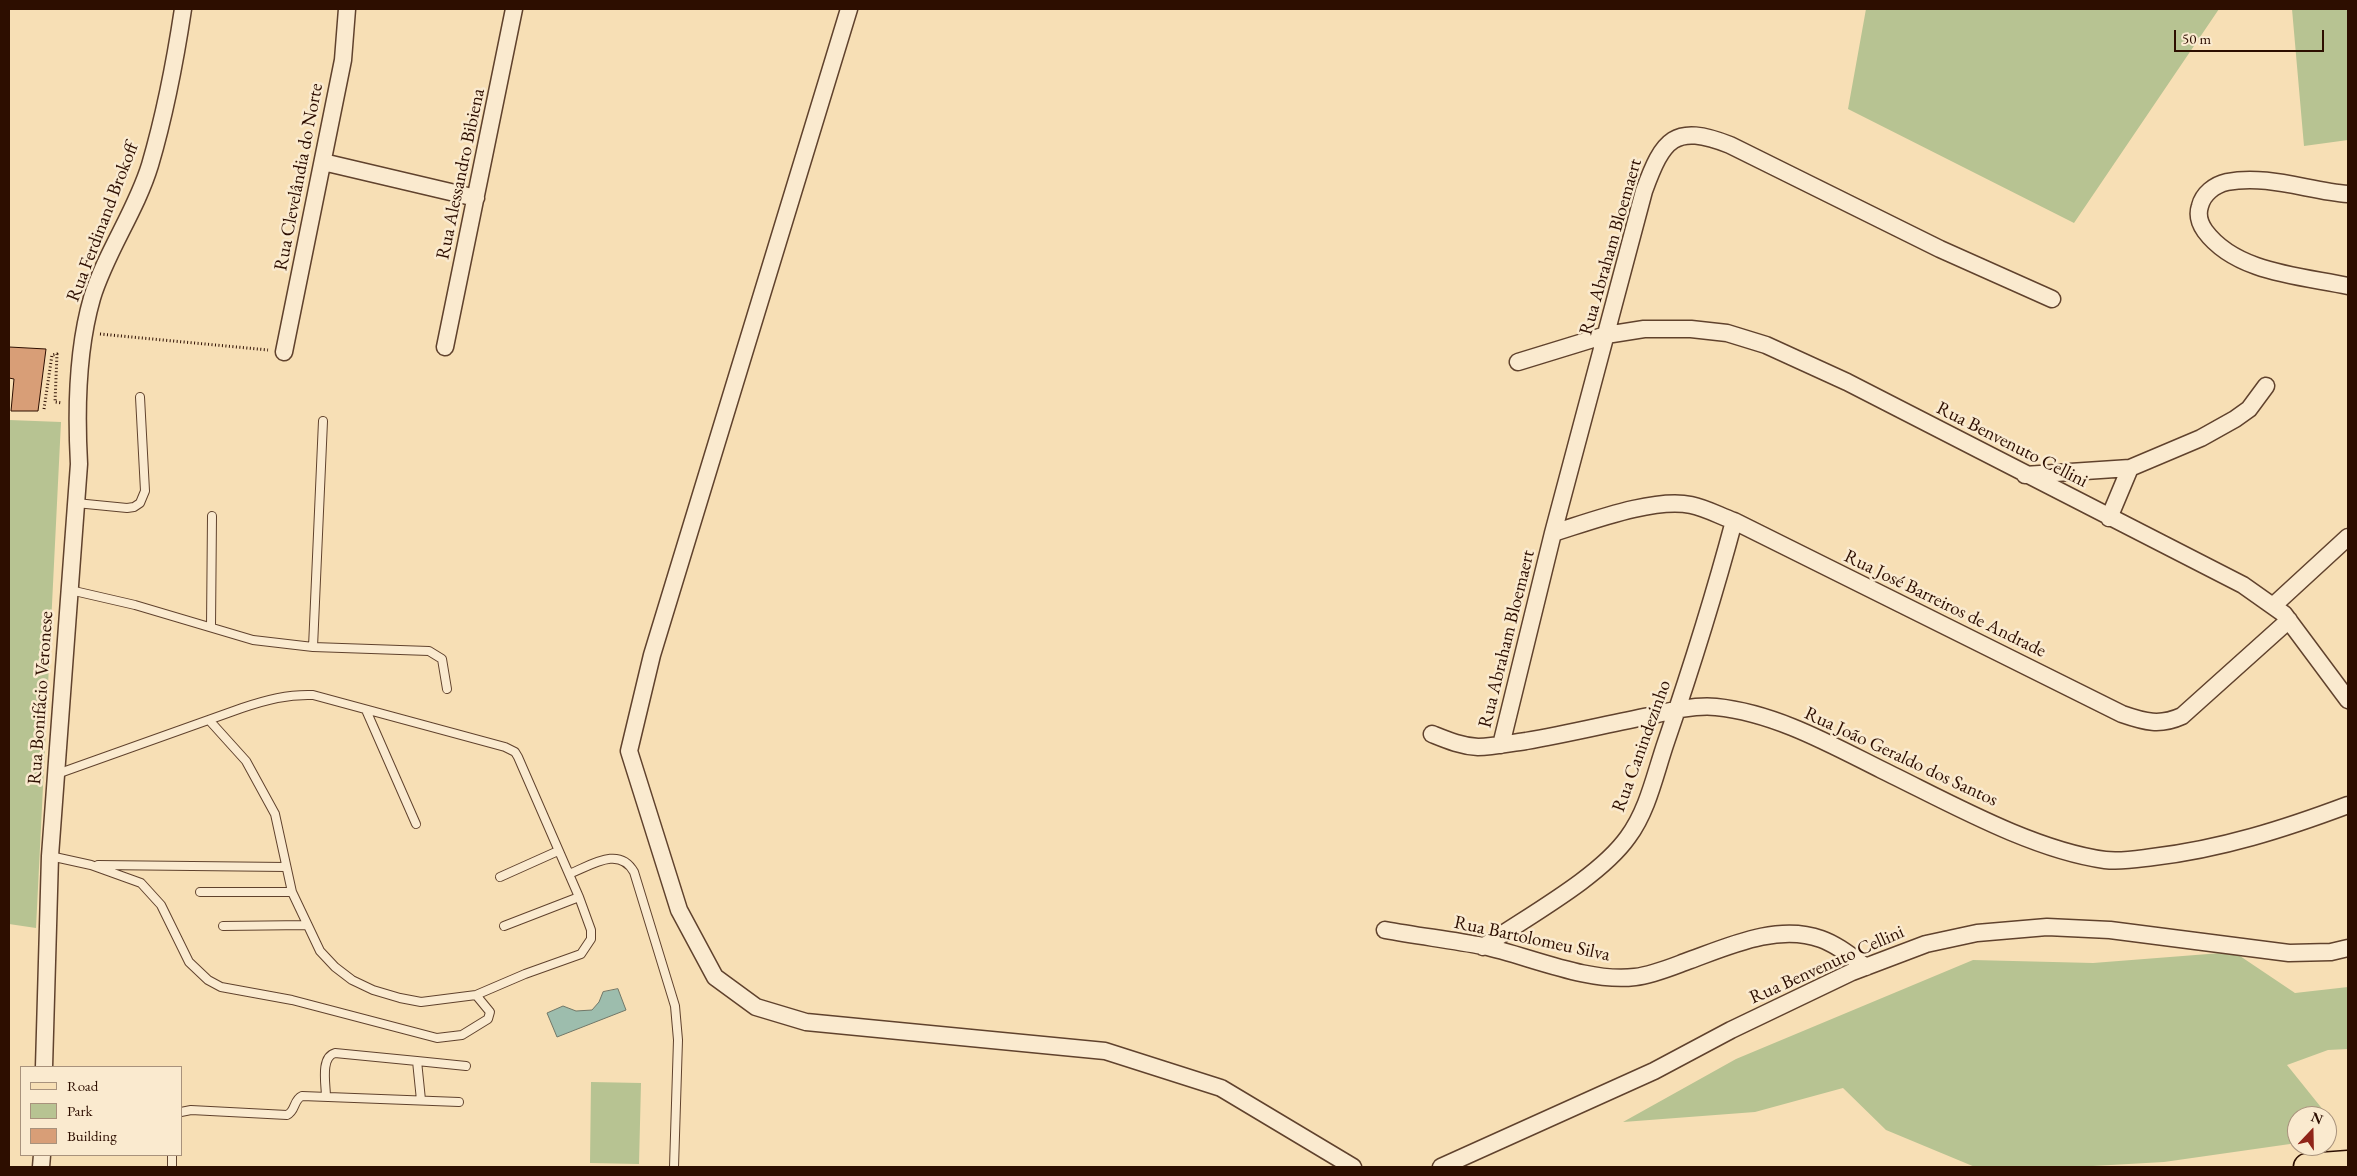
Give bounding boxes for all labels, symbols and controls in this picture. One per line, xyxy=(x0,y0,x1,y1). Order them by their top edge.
scale bar xyxy=(2177,20,2327,52)
text: 50 m xyxy=(2182,29,2211,48)
street label: Rua Clevelândia do Norte xyxy=(270,81,328,273)
street label: Rua Alessandro Bibiena xyxy=(432,86,490,262)
street label: Rua Ferdinand Brokoff xyxy=(62,139,144,305)
street label: Rua Abraham Bloemaert xyxy=(1575,156,1647,338)
street label: Rua Benvenuto Cellini xyxy=(1932,397,2092,493)
street label: Rua José Barreiros de Andrade xyxy=(1840,545,2050,663)
street label: Rua Abraham Bloemaert xyxy=(1474,548,1540,730)
street label: Rua Bonifácio Veronese xyxy=(24,610,58,786)
street label: Rua Canindezinho xyxy=(1608,677,1676,815)
street label: Rua João Geraldo dos Santos xyxy=(1801,702,2001,812)
street label: Rua Bartolomeu Silva xyxy=(1452,911,1612,967)
street label: Rua Benvenuto Cellini xyxy=(1746,921,1908,1009)
legend xyxy=(20,1066,182,1156)
text: Road xyxy=(67,1076,98,1095)
text: Park xyxy=(67,1101,93,1120)
north arrow xyxy=(2287,1106,2337,1156)
text: N xyxy=(2308,1107,2326,1128)
text: Building xyxy=(67,1126,117,1145)

